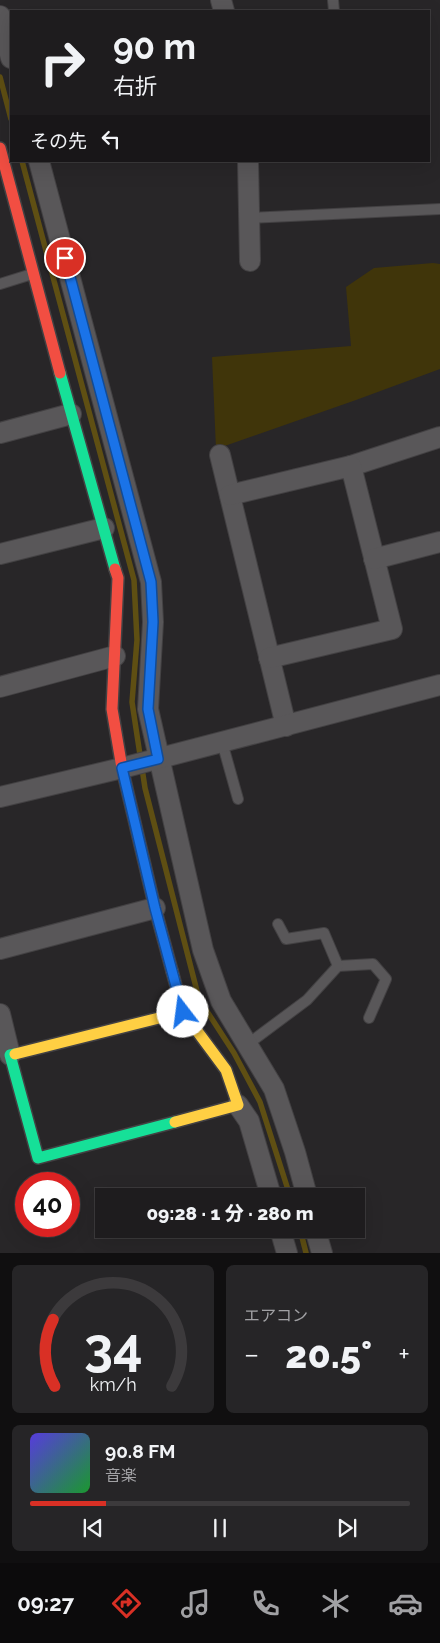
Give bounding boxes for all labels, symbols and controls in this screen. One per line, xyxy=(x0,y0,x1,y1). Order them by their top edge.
text: 90 m xyxy=(113,26,196,67)
icon: right xyxy=(30,30,95,95)
text: 右折 xyxy=(113,73,157,99)
icon: left xyxy=(97,125,125,153)
text: その先 xyxy=(30,130,87,152)
pin xyxy=(44,237,86,279)
icon: arrive xyxy=(51,244,79,272)
position arrow xyxy=(156,985,208,1037)
speed limit sign: 40 xyxy=(15,1172,80,1237)
text: 09:28 · 1 分 · 280 m xyxy=(146,1202,314,1224)
text: エアコン xyxy=(244,1306,308,1325)
text: 34 xyxy=(84,1316,142,1377)
text: 20.5° xyxy=(285,1332,372,1377)
text: − xyxy=(244,1338,259,1371)
text: + xyxy=(398,1338,410,1371)
text: km/h xyxy=(89,1374,137,1395)
text: 90.8 FM xyxy=(105,1440,176,1462)
text: 音楽 xyxy=(105,1466,137,1485)
icon: previous xyxy=(79,1514,107,1542)
icon: pause xyxy=(206,1514,234,1542)
icon: next xyxy=(333,1514,361,1542)
icon: directions xyxy=(109,1586,144,1621)
icon: music xyxy=(178,1586,213,1621)
icon: phone xyxy=(248,1586,283,1621)
icon: climate xyxy=(318,1586,353,1621)
icon: car xyxy=(388,1586,423,1621)
text: 09:27 xyxy=(17,1590,74,1616)

